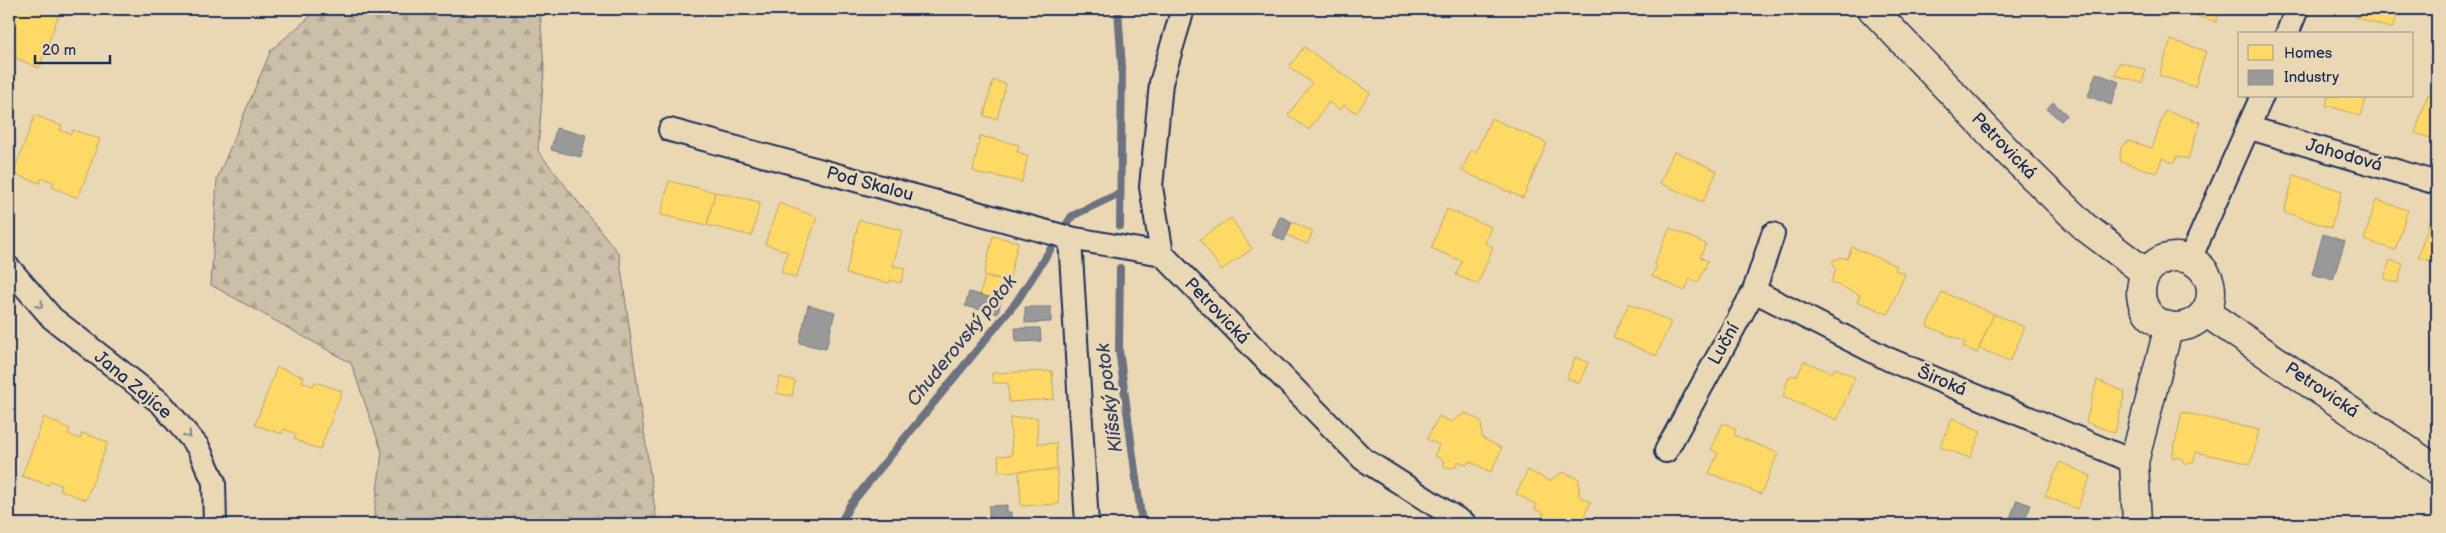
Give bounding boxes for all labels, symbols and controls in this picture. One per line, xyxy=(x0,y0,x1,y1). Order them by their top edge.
scale bar xyxy=(35,32,110,64)
legend xyxy=(2238,32,2414,98)
text: 20 m xyxy=(42,41,76,60)
text: Homes xyxy=(2284,44,2333,63)
text: Industry xyxy=(2284,68,2339,87)
street label: Petrovická xyxy=(1967,108,2041,184)
street label: Jahodová xyxy=(2303,134,2385,176)
street label: Pod Skalou xyxy=(824,162,916,206)
water label: Chuderovský potok xyxy=(902,270,1022,411)
street label: Petrovická xyxy=(1180,273,1254,349)
one-way arrow xyxy=(34,300,43,309)
street label: Luční xyxy=(1704,319,1744,369)
water label: Klíšský potok xyxy=(1092,341,1128,454)
street label: Jana Zajíce xyxy=(90,347,176,424)
street label: Petrovická xyxy=(2281,358,2363,422)
street label: Široká xyxy=(1914,360,1970,401)
one-way arrow xyxy=(182,429,190,438)

